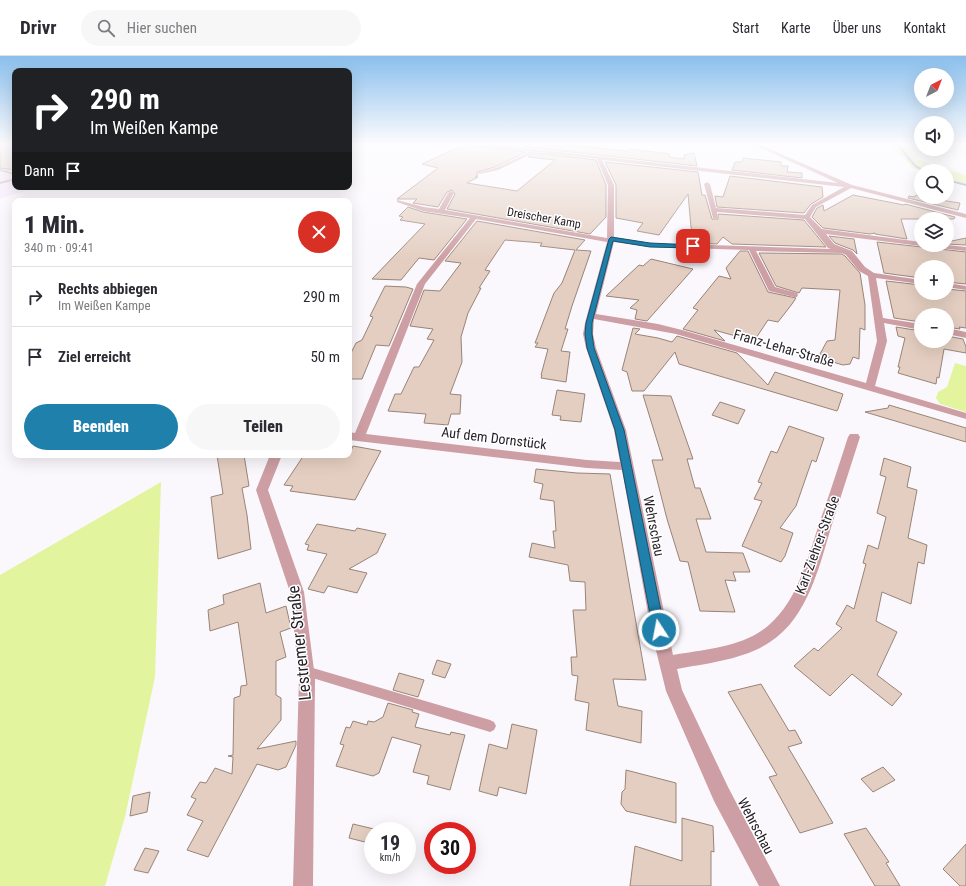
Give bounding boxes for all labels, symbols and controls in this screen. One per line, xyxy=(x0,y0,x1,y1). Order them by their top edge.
search box xyxy=(81,10,361,46)
text: Drivr xyxy=(20,16,57,39)
icon: search xyxy=(95,17,117,39)
text: Hier suchen xyxy=(127,19,197,37)
text: Start xyxy=(732,20,759,36)
text: Karte xyxy=(781,20,811,36)
text: Über uns xyxy=(833,20,881,36)
text: Kontakt xyxy=(903,20,946,36)
north arrow xyxy=(914,68,954,108)
map controls xyxy=(914,68,954,348)
text: 290 m xyxy=(90,83,160,116)
icon: right xyxy=(24,84,76,136)
button: sound xyxy=(914,116,954,156)
text: Im Weißen Kampe xyxy=(90,117,218,138)
icon: arrive xyxy=(62,160,84,182)
text: Dann xyxy=(24,162,54,180)
button: search xyxy=(914,164,954,204)
street label: Dreischer Kamp xyxy=(506,205,582,231)
text: 1 Min. xyxy=(24,211,85,239)
button: close xyxy=(298,211,340,253)
button: layers xyxy=(914,212,954,252)
pin xyxy=(676,229,710,263)
icon: arrive xyxy=(682,235,704,257)
text: 340 m · 09:41 xyxy=(24,240,94,255)
button: + xyxy=(914,260,954,300)
text: Rechts abbiegen xyxy=(58,280,158,298)
icon: right xyxy=(24,286,46,308)
text: 290 m xyxy=(303,288,340,306)
text: Im Weißen Kampe xyxy=(58,298,151,313)
button: − xyxy=(914,308,954,348)
street label: Franz-Lehar-Straße xyxy=(732,326,837,370)
icon: arrive xyxy=(24,346,46,368)
text: Ziel erreicht xyxy=(58,348,131,366)
text: 50 m xyxy=(310,348,340,366)
button: Beenden xyxy=(24,404,178,450)
button: Teilen xyxy=(186,404,340,450)
street label: Auf dem Dornstück xyxy=(441,424,548,452)
street label: Karl-Ziehrer-Straße xyxy=(792,493,842,596)
street label: Wehrschau xyxy=(640,494,668,558)
street label: Lestremer Straße xyxy=(283,585,315,701)
position arrow xyxy=(638,609,680,651)
street label: Wehrschau xyxy=(735,795,777,857)
speed limit sign: 30 xyxy=(424,822,476,874)
text: 19 xyxy=(380,831,400,855)
text: km/h xyxy=(380,852,400,863)

